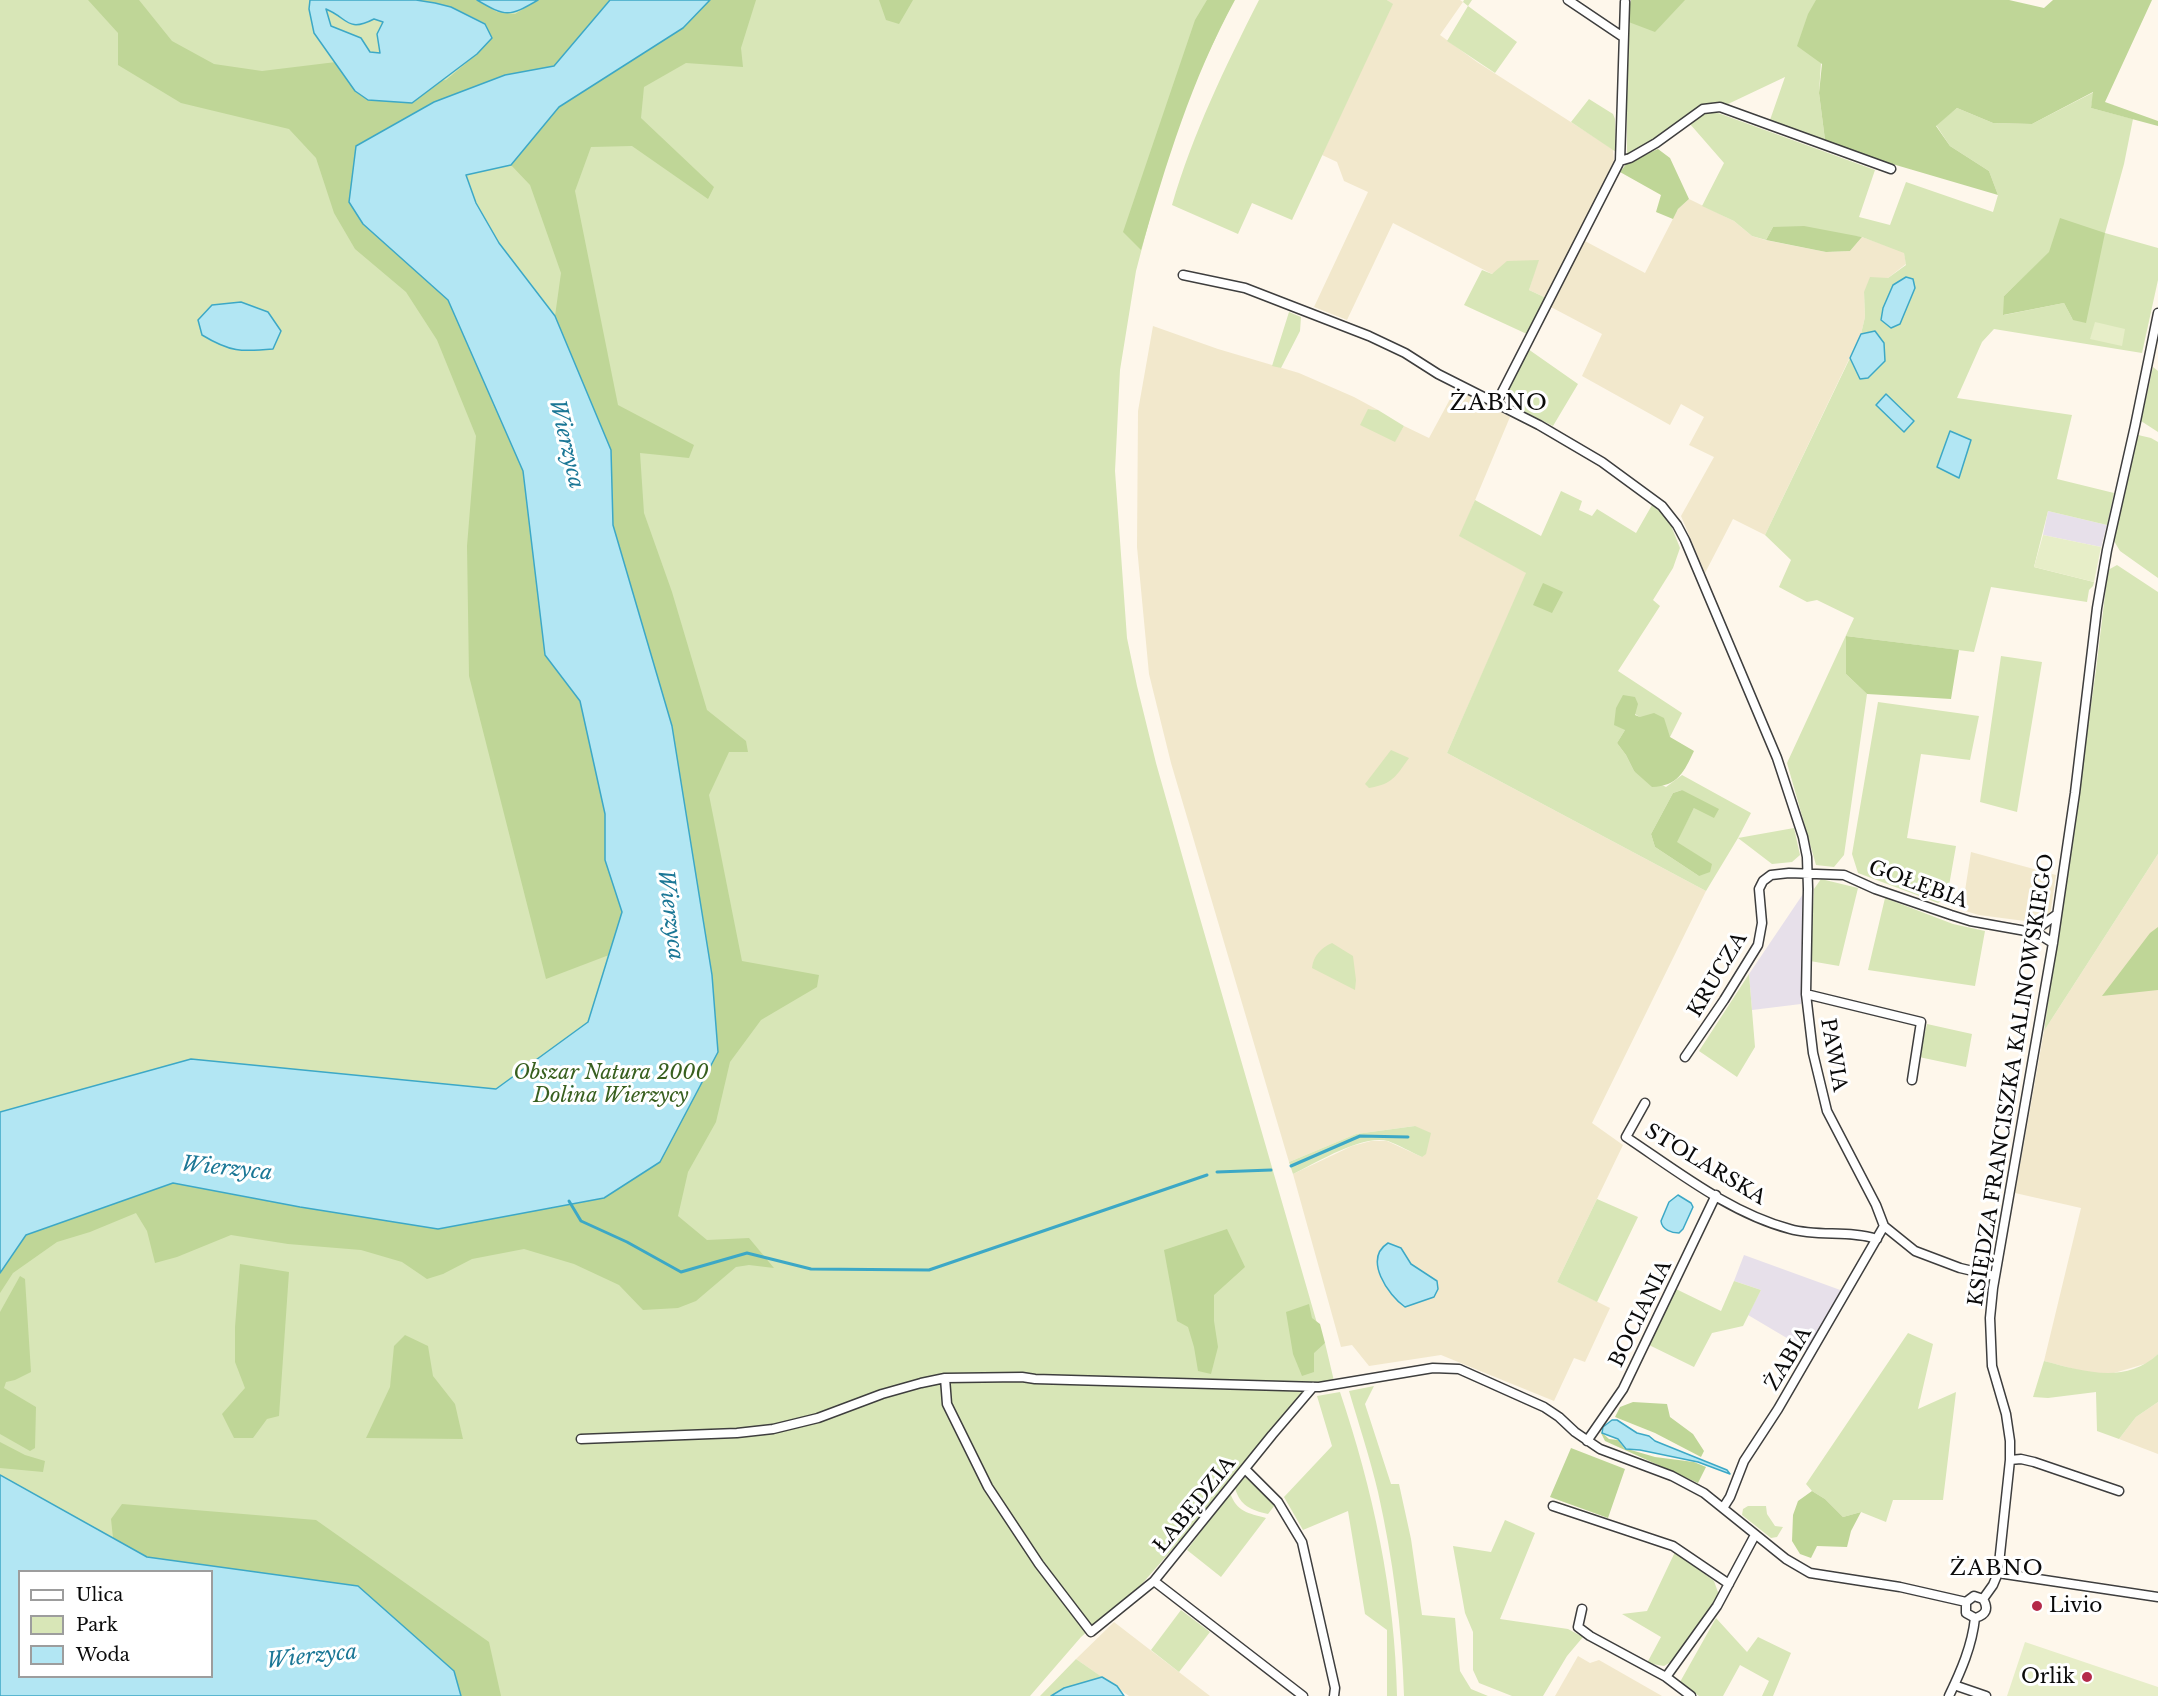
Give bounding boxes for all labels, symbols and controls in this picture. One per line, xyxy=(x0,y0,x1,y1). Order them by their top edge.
district label: ŻABNO xyxy=(1450,391,1548,417)
water label: Wierzyca xyxy=(543,397,589,491)
street label: KSIĘDZA FRANCISZKA KALINOWSKIEGO xyxy=(1964,852,2060,1308)
street label: GOŁĘBIA xyxy=(1865,856,1971,914)
water label: Wierzyca xyxy=(652,868,688,962)
street label: KRUCZA xyxy=(1683,928,1753,1022)
street label: PAWIA xyxy=(1815,1017,1851,1093)
park label: Obszar Natura 2000 Dolina Wierzycy xyxy=(513,1061,709,1108)
street label: STOLARSKA xyxy=(1640,1119,1770,1211)
water label: Wierzyca xyxy=(180,1152,274,1186)
street label: BOCIANIA xyxy=(1605,1257,1677,1371)
street label: ŻABIA xyxy=(1761,1323,1817,1395)
street label: ŁABĘDZIA xyxy=(1149,1452,1241,1558)
district label: ŻABNO xyxy=(1950,1556,2044,1582)
legend xyxy=(18,1570,213,1678)
text: Ulica xyxy=(76,1584,123,1606)
place label: Livio xyxy=(2049,1594,2102,1618)
marker: Livio xyxy=(2030,1599,2044,1613)
text: Park xyxy=(76,1614,118,1636)
water label: Wierzyca xyxy=(265,1640,359,1674)
text: Woda xyxy=(76,1644,130,1666)
place label: Orlik xyxy=(2021,1665,2075,1689)
marker: Orlik xyxy=(2080,1670,2094,1684)

